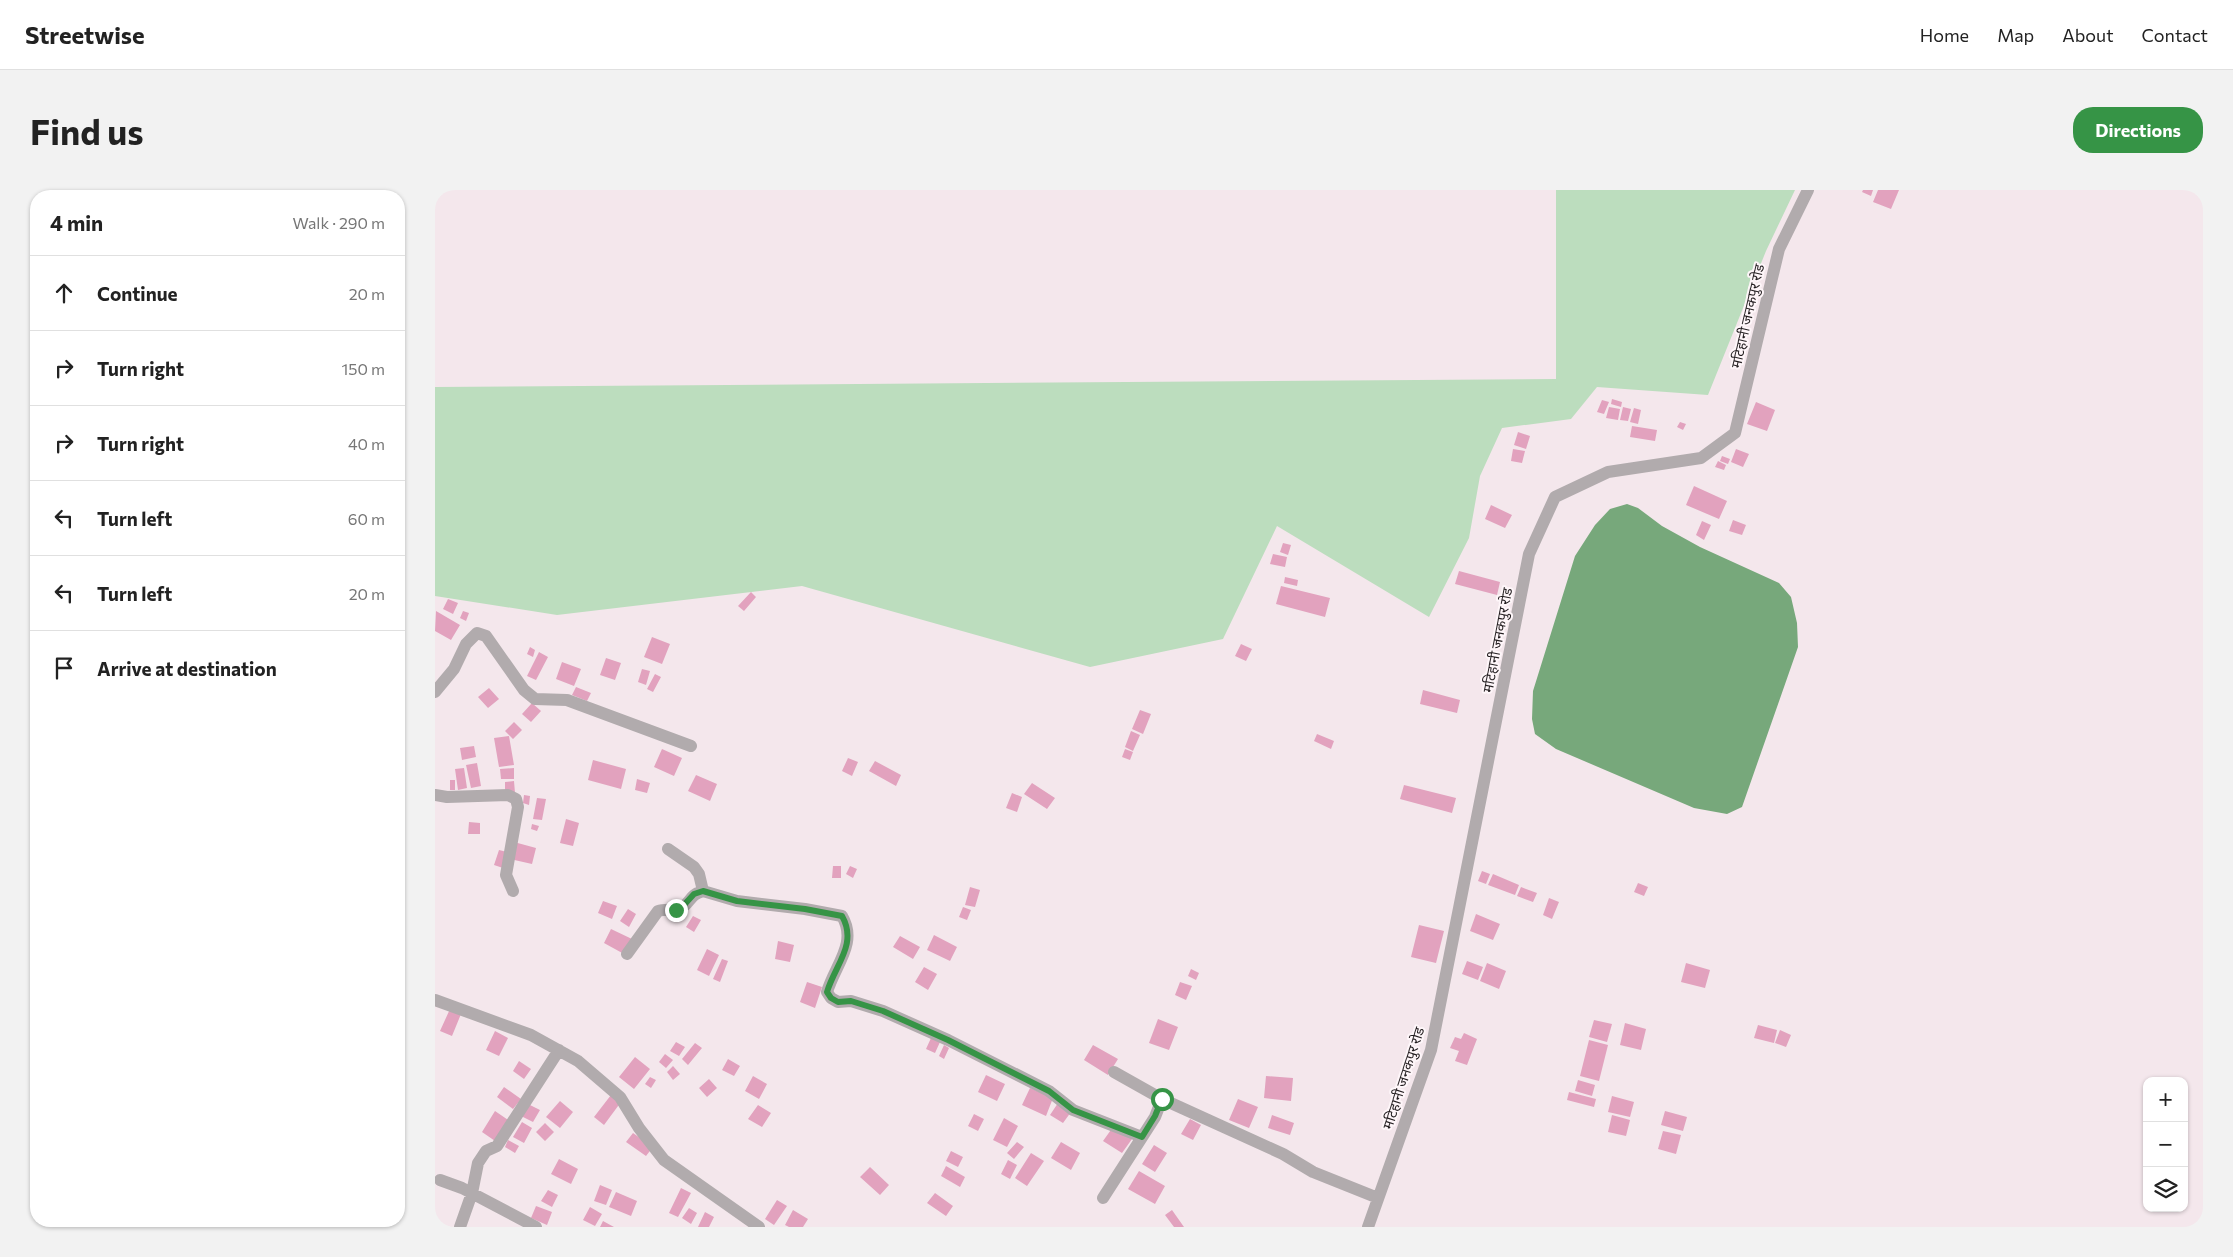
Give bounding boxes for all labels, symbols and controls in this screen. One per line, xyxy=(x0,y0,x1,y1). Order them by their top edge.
text: Streetwise xyxy=(25,20,145,49)
text: Home xyxy=(1920,24,1969,46)
text: Map xyxy=(1997,24,2034,46)
text: About xyxy=(2062,24,2114,46)
text: Contact xyxy=(2142,24,2208,46)
button: Directions xyxy=(2073,107,2203,153)
text: Find us xyxy=(30,109,144,152)
text: 4 min xyxy=(50,210,103,235)
text: Walk · 290 m xyxy=(293,213,385,232)
street label: मटिहानी जनकपुर रोड xyxy=(1727,262,1769,370)
icon: ahead xyxy=(50,279,78,307)
text: Continue xyxy=(97,282,177,305)
text: 20 m xyxy=(349,284,385,303)
icon: right xyxy=(50,354,78,382)
text: Turn right xyxy=(97,357,184,380)
text: 150 m xyxy=(342,359,385,378)
icon: right xyxy=(50,429,78,457)
text: Turn right xyxy=(97,432,184,455)
text: 40 m xyxy=(348,434,385,453)
icon: left xyxy=(50,504,78,532)
text: Turn left xyxy=(97,507,172,530)
text: 60 m xyxy=(348,509,385,528)
icon: left xyxy=(50,579,78,607)
text: Turn left xyxy=(97,582,172,605)
text: 20 m xyxy=(349,584,385,603)
street label: मटिहानी जनकपुर रोड xyxy=(1479,586,1518,694)
icon: arrive xyxy=(50,654,78,682)
text: Arrive at destination xyxy=(97,657,277,680)
route end xyxy=(665,899,688,922)
street label: मटिहानी जनकपुर रोड xyxy=(1378,1024,1430,1132)
map controls xyxy=(2143,1077,2188,1212)
button: + xyxy=(2143,1077,2188,1122)
route start xyxy=(1151,1088,1174,1111)
button: − xyxy=(2143,1122,2188,1167)
button: layers xyxy=(2143,1167,2188,1212)

